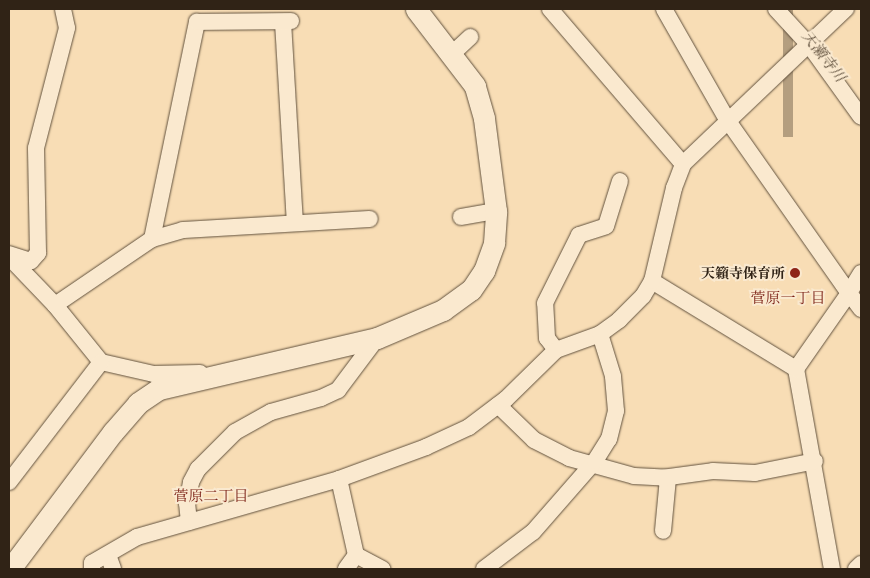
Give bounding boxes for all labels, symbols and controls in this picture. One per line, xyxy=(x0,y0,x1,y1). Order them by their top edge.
water label: 天瀬寺川 xyxy=(798,27,850,85)
place label: 天籟寺保育所 xyxy=(701,265,785,281)
marker: 天籟寺保育所 xyxy=(789,267,801,279)
district label: 菅原一丁目 xyxy=(751,289,825,307)
district label: 菅原二丁目 xyxy=(174,487,248,505)

